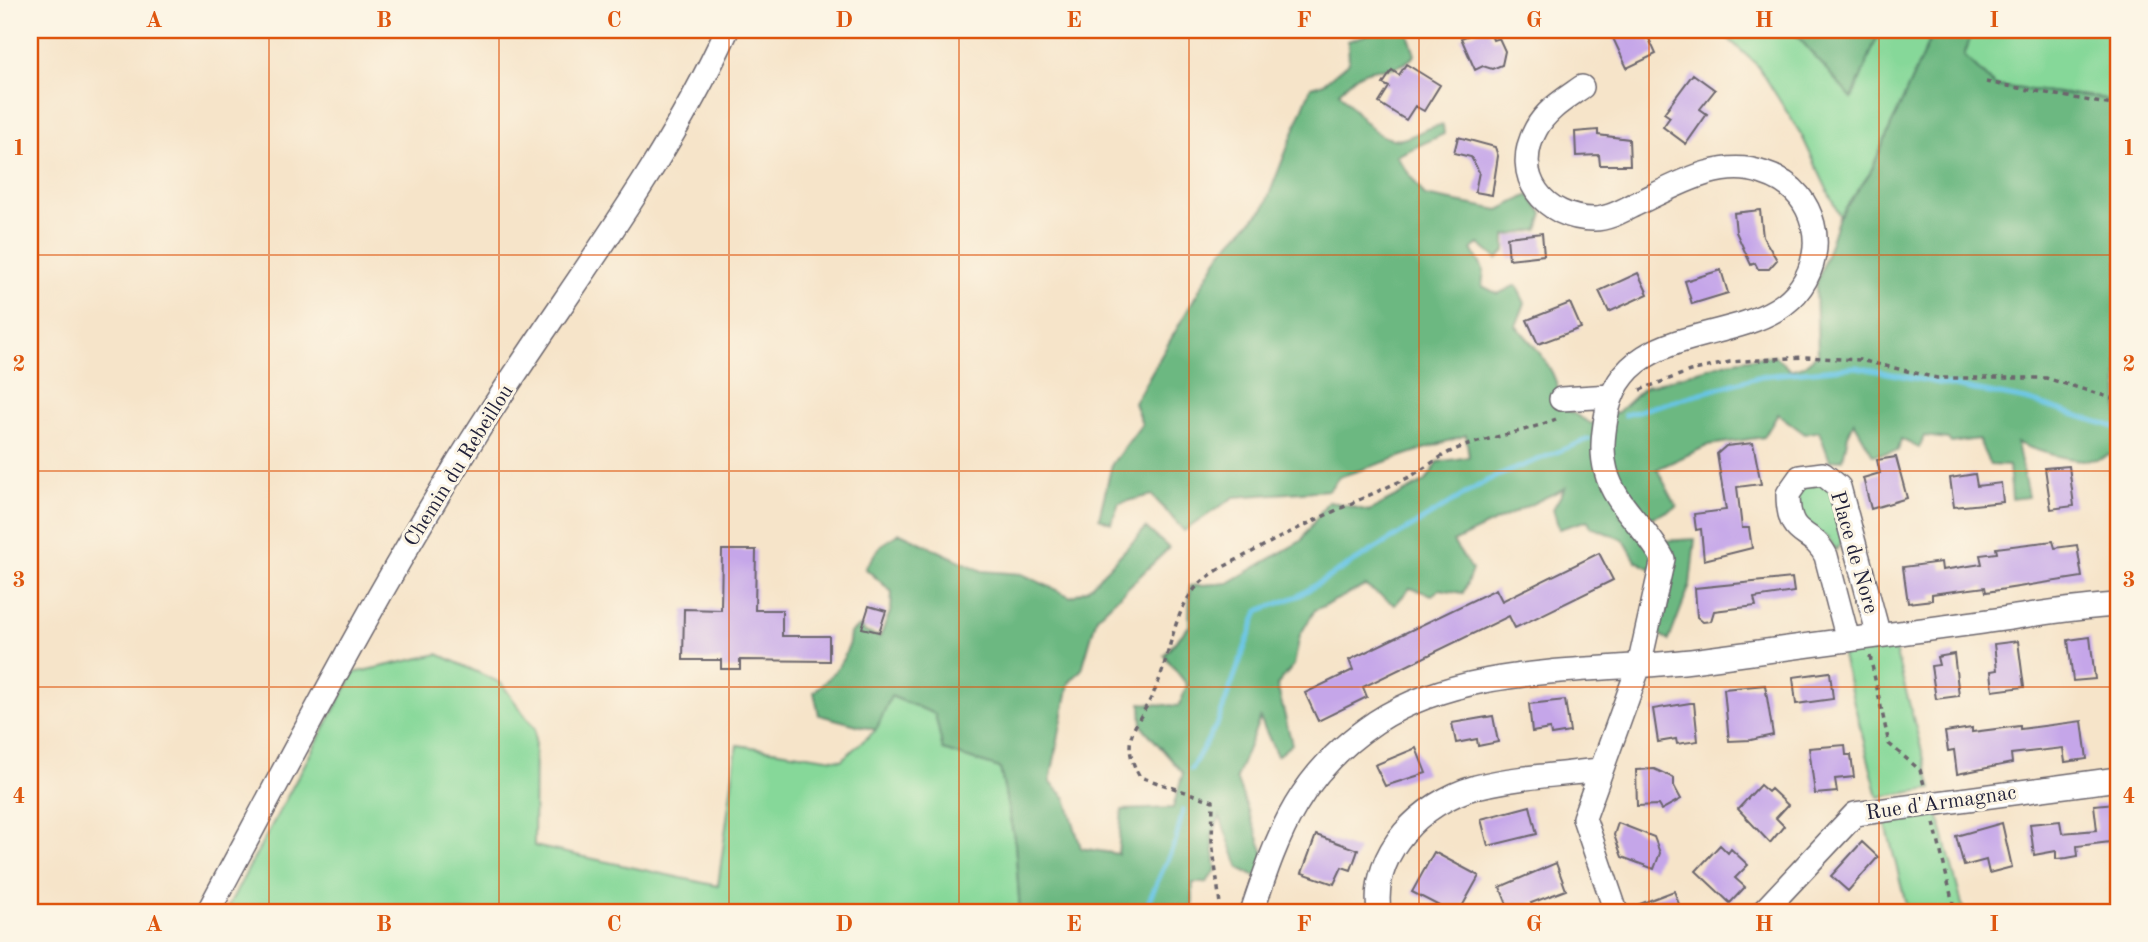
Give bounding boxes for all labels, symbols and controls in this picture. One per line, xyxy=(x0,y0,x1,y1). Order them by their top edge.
text: A xyxy=(145,9,163,32)
text: B xyxy=(376,9,392,32)
text: C xyxy=(606,9,622,32)
text: D xyxy=(835,9,853,32)
text: E xyxy=(1066,9,1082,32)
text: F xyxy=(1296,9,1312,32)
text: G xyxy=(1526,9,1542,32)
text: H xyxy=(1755,9,1773,32)
text: I xyxy=(1989,9,1999,32)
text: 1 xyxy=(12,137,26,160)
text: 1 xyxy=(2122,137,2136,160)
text: 2 xyxy=(12,353,26,376)
text: 2 xyxy=(2122,353,2136,376)
street label: Chemin du Rebeillou xyxy=(401,381,518,550)
street label: Place de Nore xyxy=(1826,489,1881,616)
text: 3 xyxy=(12,569,26,592)
text: 3 xyxy=(2122,569,2136,592)
street label: Rue d'Armagnac xyxy=(1865,783,2018,824)
text: 4 xyxy=(12,785,26,808)
text: 4 xyxy=(2122,785,2136,808)
text: A xyxy=(145,913,163,936)
text: B xyxy=(376,913,392,936)
text: C xyxy=(606,913,622,936)
text: D xyxy=(835,913,853,936)
text: E xyxy=(1066,913,1082,936)
text: F xyxy=(1296,913,1312,936)
text: G xyxy=(1526,913,1542,936)
text: H xyxy=(1755,913,1773,936)
text: I xyxy=(1989,913,1999,936)

